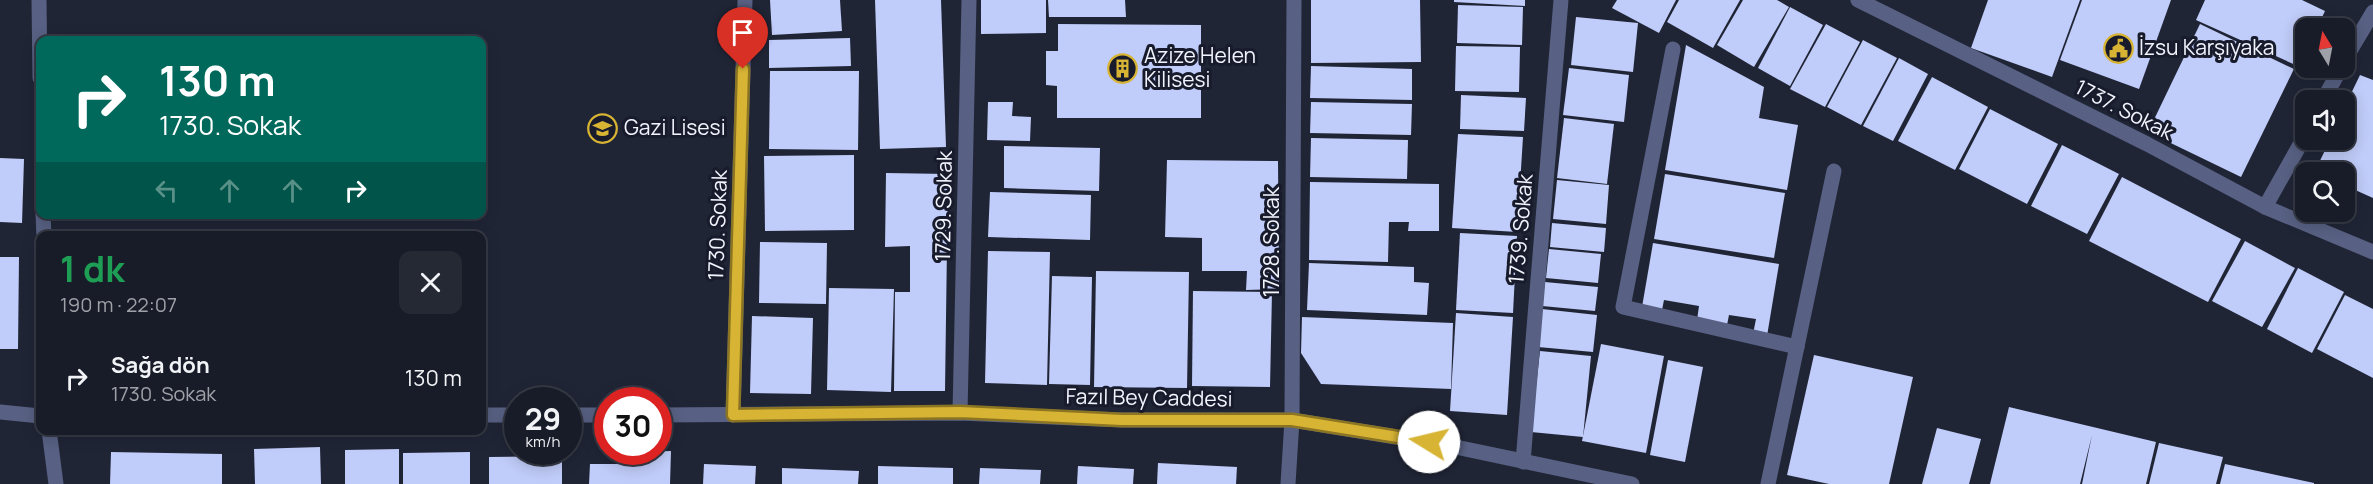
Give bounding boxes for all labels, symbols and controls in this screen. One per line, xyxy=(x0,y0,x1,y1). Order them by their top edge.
pin xyxy=(717,7,768,69)
icon: arrive xyxy=(726,16,759,49)
north arrow xyxy=(2295,18,2355,78)
map controls xyxy=(2295,18,2355,222)
public building icon: İzsu Karşıyaka xyxy=(2102,32,2134,64)
place label: İzsu Karşıyaka xyxy=(2139,33,2274,61)
place label: Azize Helen Kilisesi xyxy=(1144,41,1256,93)
text: 130 m xyxy=(159,51,276,109)
building icon: Azize Helen Kilisesi xyxy=(1107,52,1139,84)
icon: right xyxy=(60,60,138,138)
street label: 1737. Sokak xyxy=(2070,72,2179,146)
button: sound xyxy=(2295,90,2355,150)
text: 1730. Sokak xyxy=(159,106,301,143)
school or university icon: Gazi Lisesi xyxy=(587,112,619,144)
place label: Gazi Lisesi xyxy=(624,113,726,141)
street label: 1729. Sokak xyxy=(928,150,958,262)
button: search xyxy=(2295,162,2355,222)
street label: 1730. Sokak xyxy=(701,169,733,281)
street label: 1739. Sokak xyxy=(1501,172,1539,285)
icon: left xyxy=(150,174,183,207)
icon: ahead xyxy=(213,174,246,207)
icon: ahead xyxy=(276,174,309,207)
icon: right xyxy=(339,174,372,207)
street label: 1728. Sokak xyxy=(1257,186,1285,297)
text: 1 dk xyxy=(60,244,125,293)
button: close xyxy=(399,251,462,314)
text: 190 m · 22:07 xyxy=(60,291,177,318)
text: Sağa dön xyxy=(111,350,210,380)
icon: right xyxy=(60,362,93,395)
text: 130 m xyxy=(405,363,462,393)
text: 1730. Sokak xyxy=(111,380,216,407)
street label: Fazıl Bey Caddesi xyxy=(1065,382,1233,412)
speed limit sign: 30 xyxy=(594,387,672,465)
text: 29 xyxy=(525,398,561,439)
position arrow xyxy=(1397,410,1461,474)
text: km/h xyxy=(526,431,560,452)

